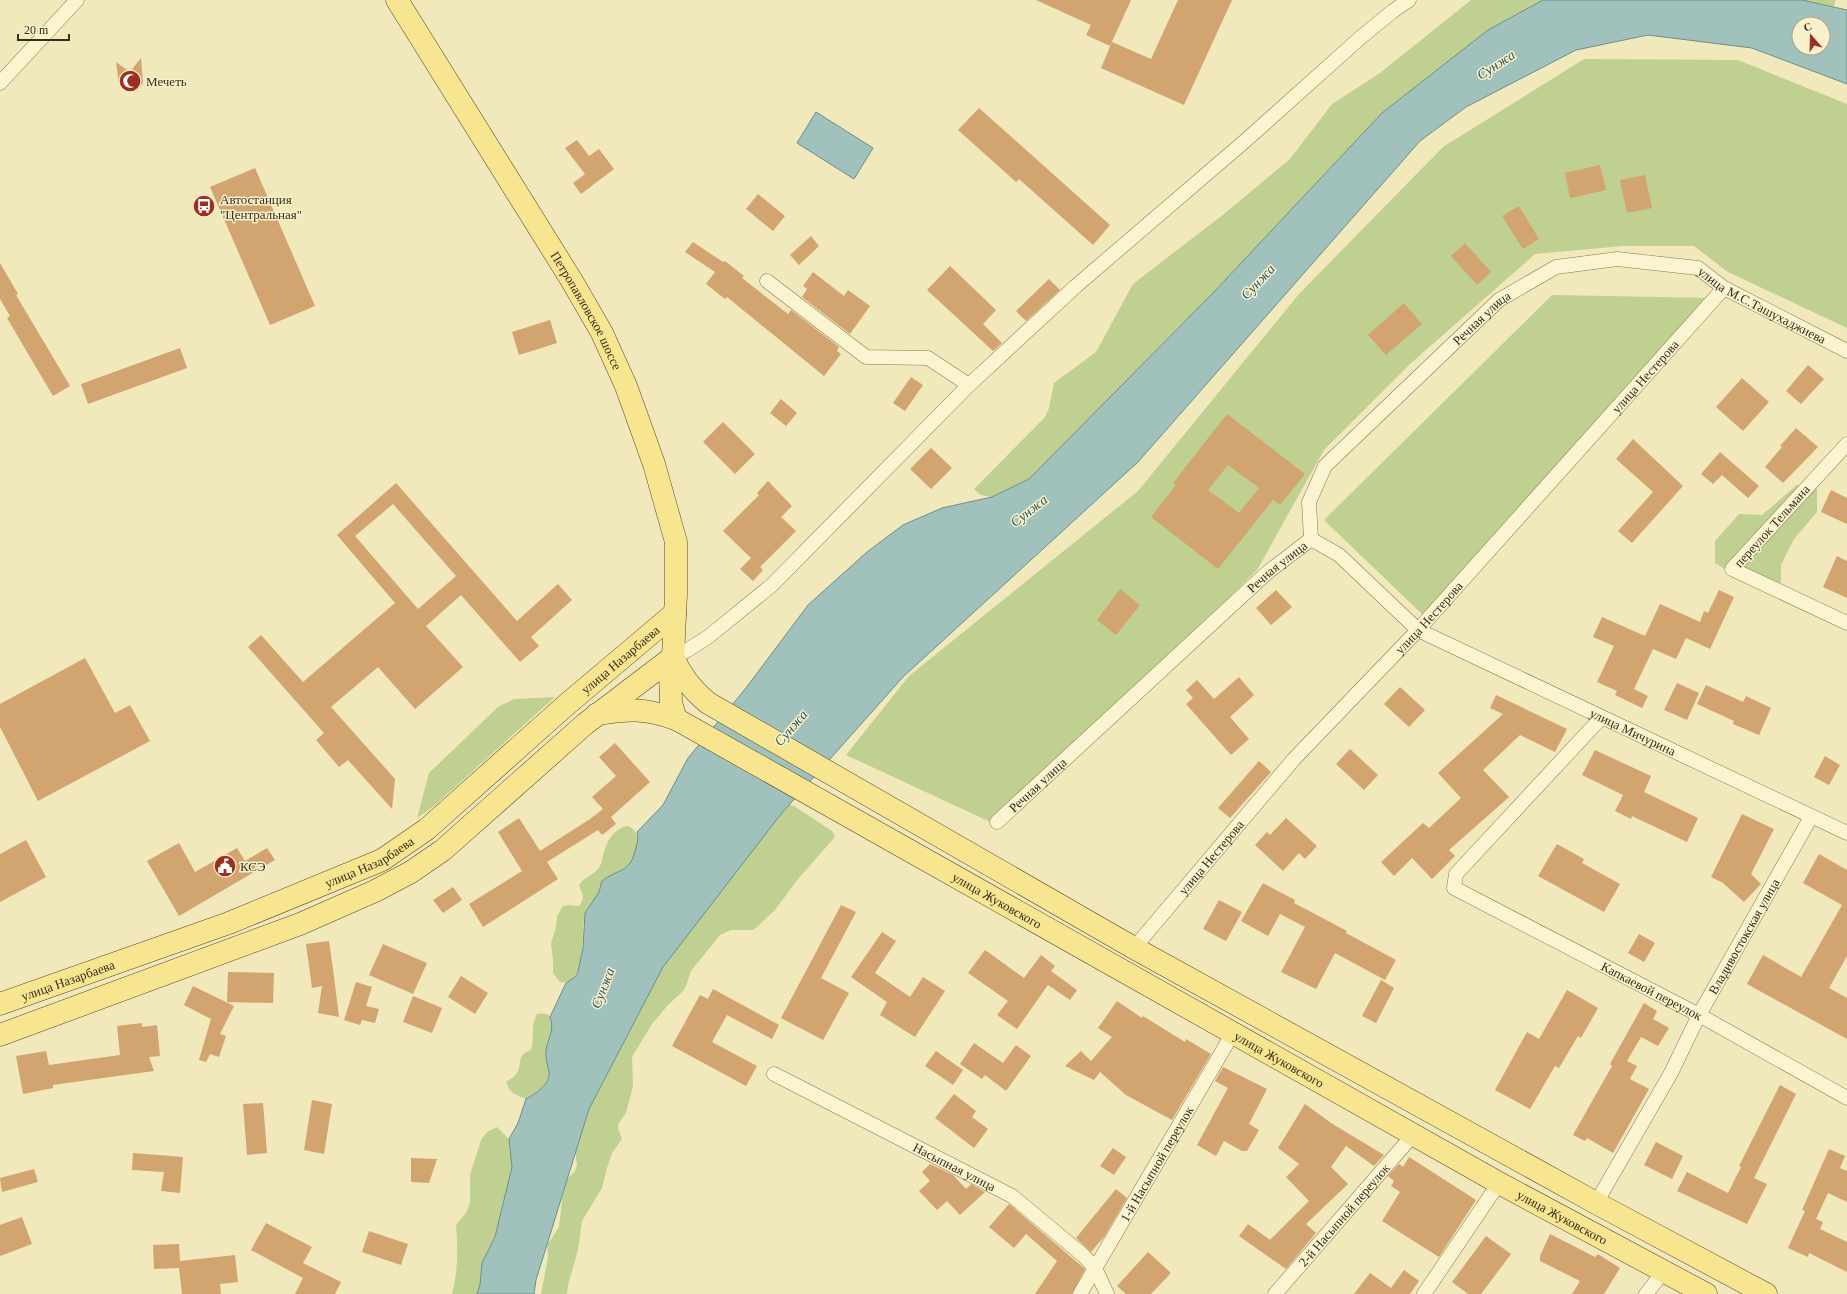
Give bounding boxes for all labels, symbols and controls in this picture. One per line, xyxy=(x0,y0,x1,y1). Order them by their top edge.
scale bar xyxy=(18,16,69,42)
north arrow xyxy=(1791,16,1831,56)
text: С xyxy=(1802,20,1813,34)
text: 20 m xyxy=(24,23,49,37)
water label: Сунжа xyxy=(1474,47,1518,83)
mosque icon: Мечеть xyxy=(117,68,143,94)
place label: Мечеть xyxy=(146,74,187,89)
place label: Автостанция "Центральная" xyxy=(220,192,302,222)
bus stop icon: Автостанция "Центральная" xyxy=(191,193,217,219)
street label: Петропавловское шоссе xyxy=(548,248,625,372)
water label: Сунжа xyxy=(1238,261,1278,303)
street label: улица М.С.Ташухаджиева xyxy=(1695,263,1829,347)
street label: Речная улица xyxy=(1449,288,1513,348)
street label: улица Нестерова xyxy=(1608,337,1682,416)
street label: переулок Тельмана xyxy=(1731,482,1813,570)
water label: Сунжа xyxy=(1008,492,1050,530)
street label: Речная улица xyxy=(1244,537,1310,595)
street label: улица Нестерова xyxy=(1392,578,1466,657)
street label: улица Назарбаева xyxy=(578,622,662,697)
street label: улица Мичурина xyxy=(1588,705,1678,759)
water label: Сунжа xyxy=(771,707,811,749)
street label: Речная улица xyxy=(1005,754,1070,815)
street label: улица Нестерова xyxy=(1175,817,1247,897)
street label: улица Назарбаева xyxy=(322,833,417,890)
public building icon: КСЭ xyxy=(212,853,238,879)
place label: КСЭ xyxy=(240,859,266,874)
street label: улица Жуковского xyxy=(950,869,1045,931)
street label: Владивостокская улица xyxy=(1705,876,1782,997)
street label: улица Назарбаева xyxy=(19,957,117,1003)
street label: Капкаевой переулок xyxy=(1599,958,1705,1023)
water label: Сунжа xyxy=(588,966,618,1010)
street label: улица Жуковского xyxy=(1232,1028,1327,1090)
street label: 1-й Насыпной переулок xyxy=(1117,1103,1196,1224)
street label: Насыпная улица xyxy=(911,1139,999,1194)
street label: 2-й Насыпной переулок xyxy=(1295,1160,1393,1269)
street label: улица Жуковского xyxy=(1514,1187,1610,1247)

